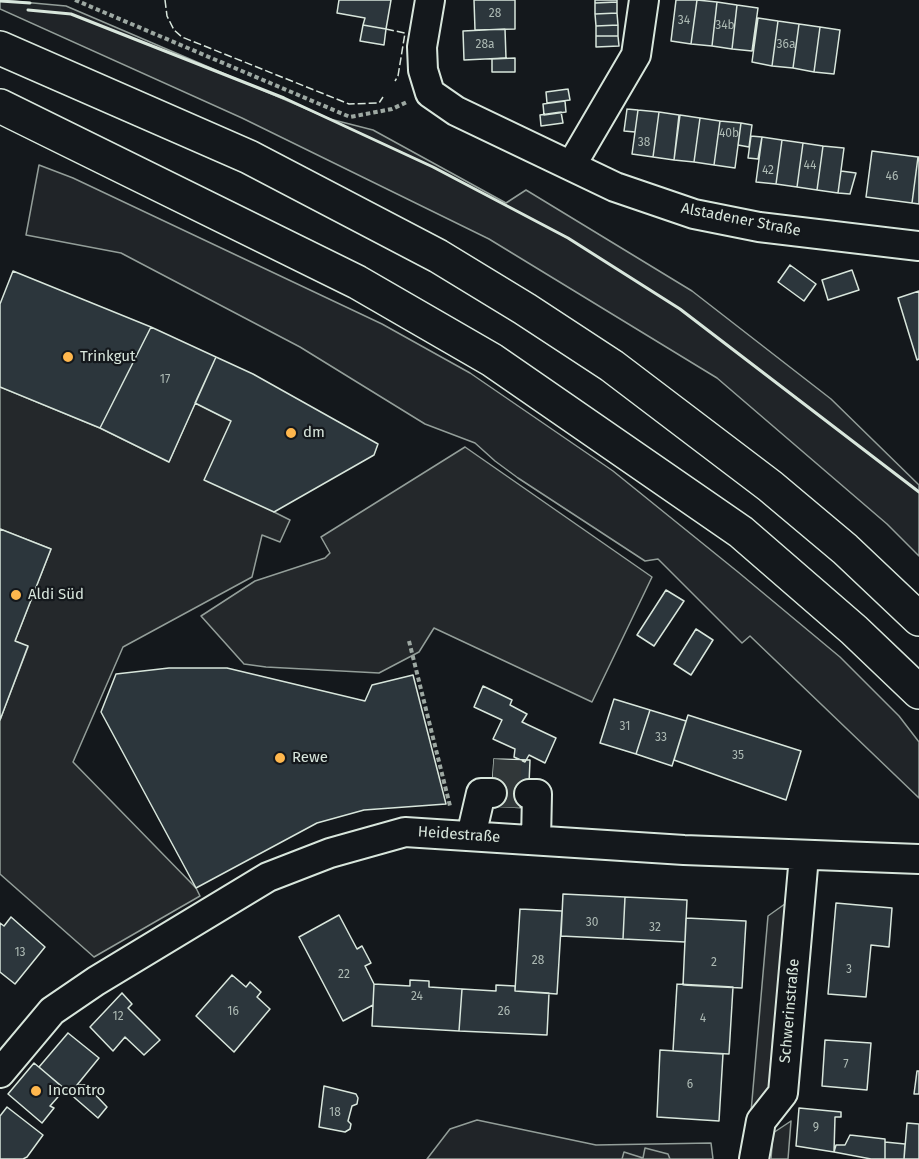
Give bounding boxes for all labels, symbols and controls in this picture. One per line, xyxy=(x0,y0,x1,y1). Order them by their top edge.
house number: 28 xyxy=(489,7,501,21)
house number: 34 xyxy=(678,14,690,28)
house number: 34b xyxy=(715,19,735,33)
house number: 28a xyxy=(475,38,495,52)
house number: 36a xyxy=(777,38,795,52)
house number: 40b xyxy=(719,127,739,141)
house number: 38 xyxy=(638,136,650,150)
house number: 44 xyxy=(804,159,816,173)
house number: 42 xyxy=(762,164,774,178)
house number: 46 xyxy=(886,170,898,184)
street label: Alstadener Straße xyxy=(680,200,802,240)
place label: Trinkgut xyxy=(80,348,135,366)
marker: Trinkgut xyxy=(61,350,75,364)
house number: 17 xyxy=(160,373,170,387)
place label: dm xyxy=(303,424,325,442)
marker: dm xyxy=(284,426,298,440)
place label: Aldi Süd xyxy=(28,586,84,604)
marker: Aldi Süd xyxy=(9,588,23,602)
house number: 31 xyxy=(620,720,630,734)
house number: 33 xyxy=(655,731,667,745)
place label: Rewe xyxy=(292,749,328,767)
house number: 35 xyxy=(732,749,744,763)
marker: Rewe xyxy=(273,751,287,765)
street label: Heidestraße xyxy=(417,823,501,847)
house number: 30 xyxy=(586,916,598,930)
house number: 32 xyxy=(649,921,661,935)
house number: 13 xyxy=(14,946,26,960)
house number: 28 xyxy=(532,954,544,968)
house number: 2 xyxy=(711,956,717,970)
street label: Schwerinstraße xyxy=(776,958,804,1064)
house number: 3 xyxy=(846,963,852,977)
house number: 22 xyxy=(338,968,350,982)
house number: 24 xyxy=(411,990,423,1004)
house number: 16 xyxy=(227,1005,239,1019)
house number: 26 xyxy=(498,1005,510,1019)
house number: 12 xyxy=(112,1010,124,1024)
house number: 4 xyxy=(700,1012,706,1026)
house number: 7 xyxy=(843,1058,849,1072)
house number: 6 xyxy=(687,1078,693,1092)
place label: Incontro xyxy=(48,1082,105,1100)
marker: Incontro xyxy=(29,1084,43,1098)
house number: 18 xyxy=(329,1106,341,1120)
house number: 9 xyxy=(813,1121,819,1135)

